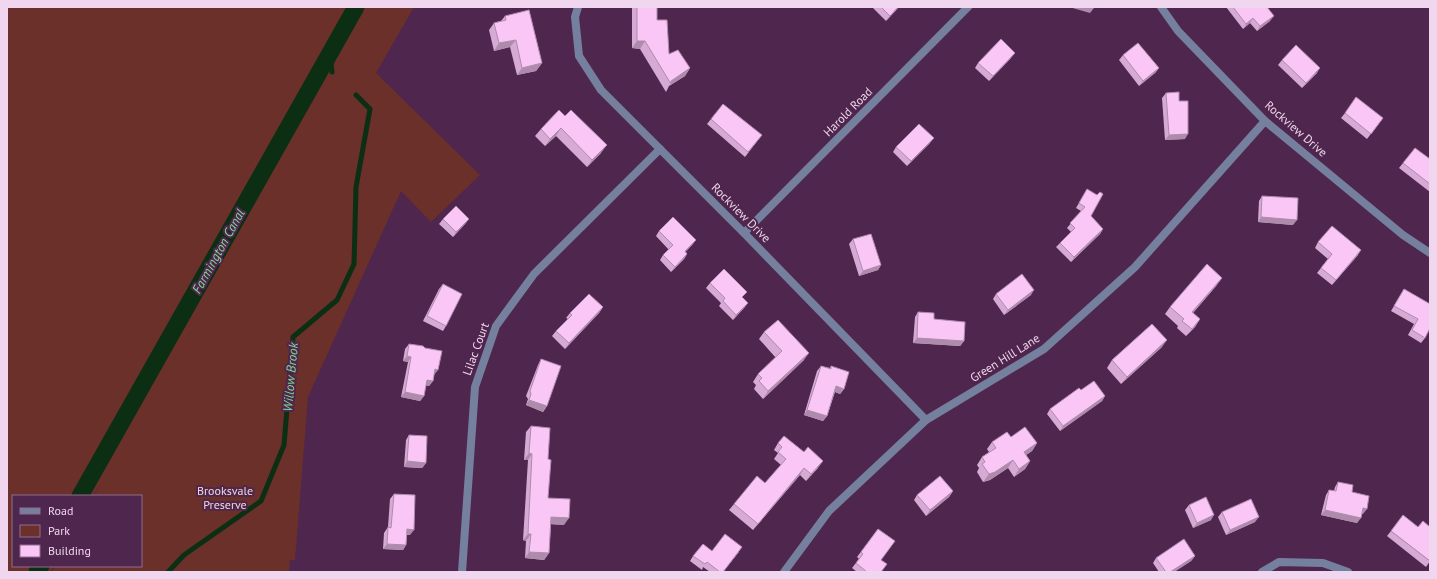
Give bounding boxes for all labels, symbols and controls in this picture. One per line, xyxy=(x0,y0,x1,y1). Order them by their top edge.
street label: Harold Road xyxy=(820,84,875,139)
street label: Rockview Drive xyxy=(1262,97,1331,160)
street label: Rockview Drive xyxy=(709,180,774,245)
water label: Farmington Canal xyxy=(188,206,249,296)
street label: Lilac Court xyxy=(459,320,492,377)
street label: Green Hill Lane xyxy=(967,330,1042,385)
water label: Willow Brook xyxy=(279,341,302,412)
park label: Brooksvale Preserve xyxy=(197,483,253,512)
legend xyxy=(12,495,142,567)
text: Road xyxy=(48,503,73,518)
text: Park xyxy=(48,523,70,538)
text: Building xyxy=(48,543,91,558)

